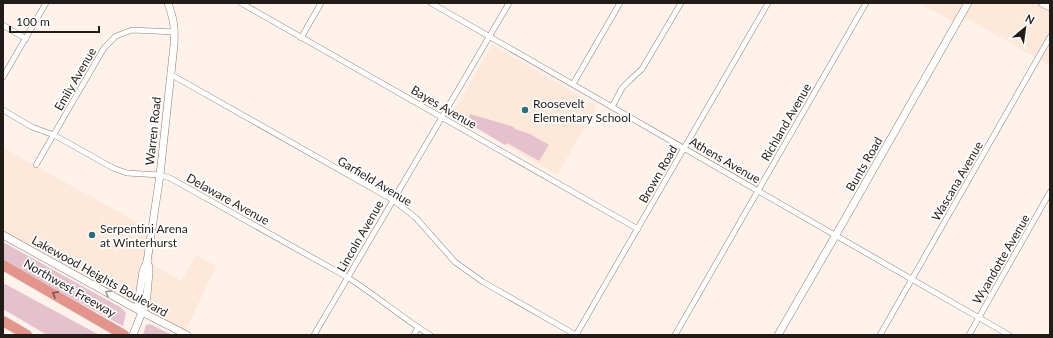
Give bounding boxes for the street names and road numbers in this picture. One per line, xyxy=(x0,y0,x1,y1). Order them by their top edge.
street label: Emily Avenue xyxy=(51,45,99,113)
street label: Richland Avenue xyxy=(758,80,814,164)
street label: Bayes Avenue xyxy=(408,82,480,132)
street label: Warren Road xyxy=(142,96,164,166)
street label: Athens Avenue xyxy=(687,134,763,186)
street label: Bunts Road xyxy=(842,134,886,194)
street label: Wascana Avenue xyxy=(928,138,986,224)
street label: Brown Road xyxy=(635,142,681,206)
street label: Garfield Avenue xyxy=(335,153,415,209)
street label: Delaware Avenue xyxy=(184,170,272,228)
street label: Lincoln Avenue xyxy=(333,198,387,274)
street label: Wyandotte Avenue xyxy=(969,211,1033,307)
street label: Lakewood Heights Boulevard xyxy=(29,232,171,320)
street label: Northwest Freeway xyxy=(21,256,119,321)

